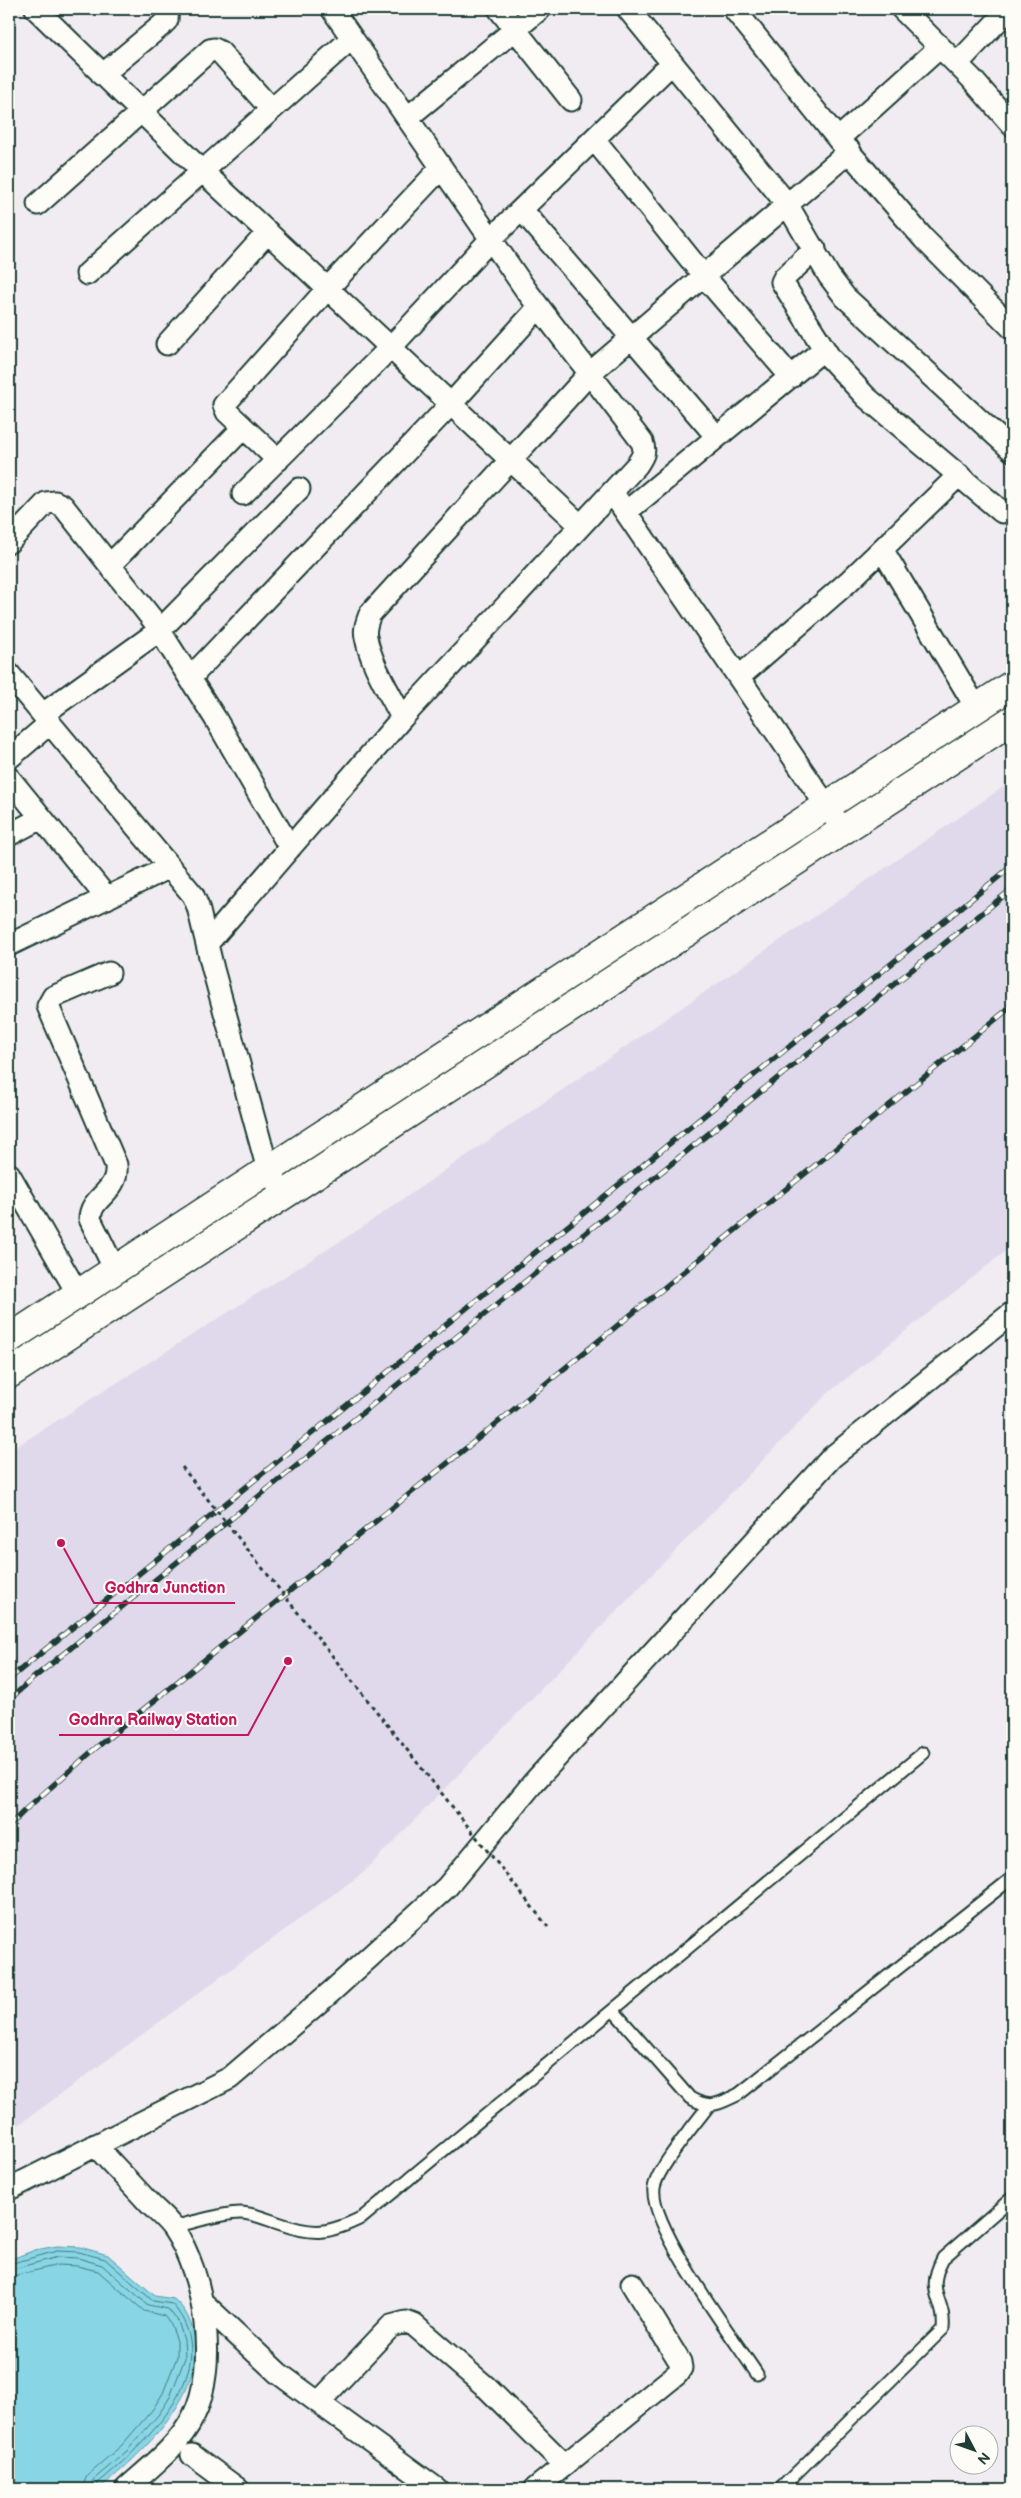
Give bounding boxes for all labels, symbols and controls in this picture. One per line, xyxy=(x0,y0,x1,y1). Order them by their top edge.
callout: Godhra Junction xyxy=(94,1572,235,1603)
text: Godhra Junction xyxy=(105,1579,225,1598)
callout: Godhra Railway Station xyxy=(59,1704,248,1735)
text: Godhra Railway Station xyxy=(69,1711,237,1730)
north arrow xyxy=(948,2426,998,2476)
text: N xyxy=(974,2449,993,2468)

